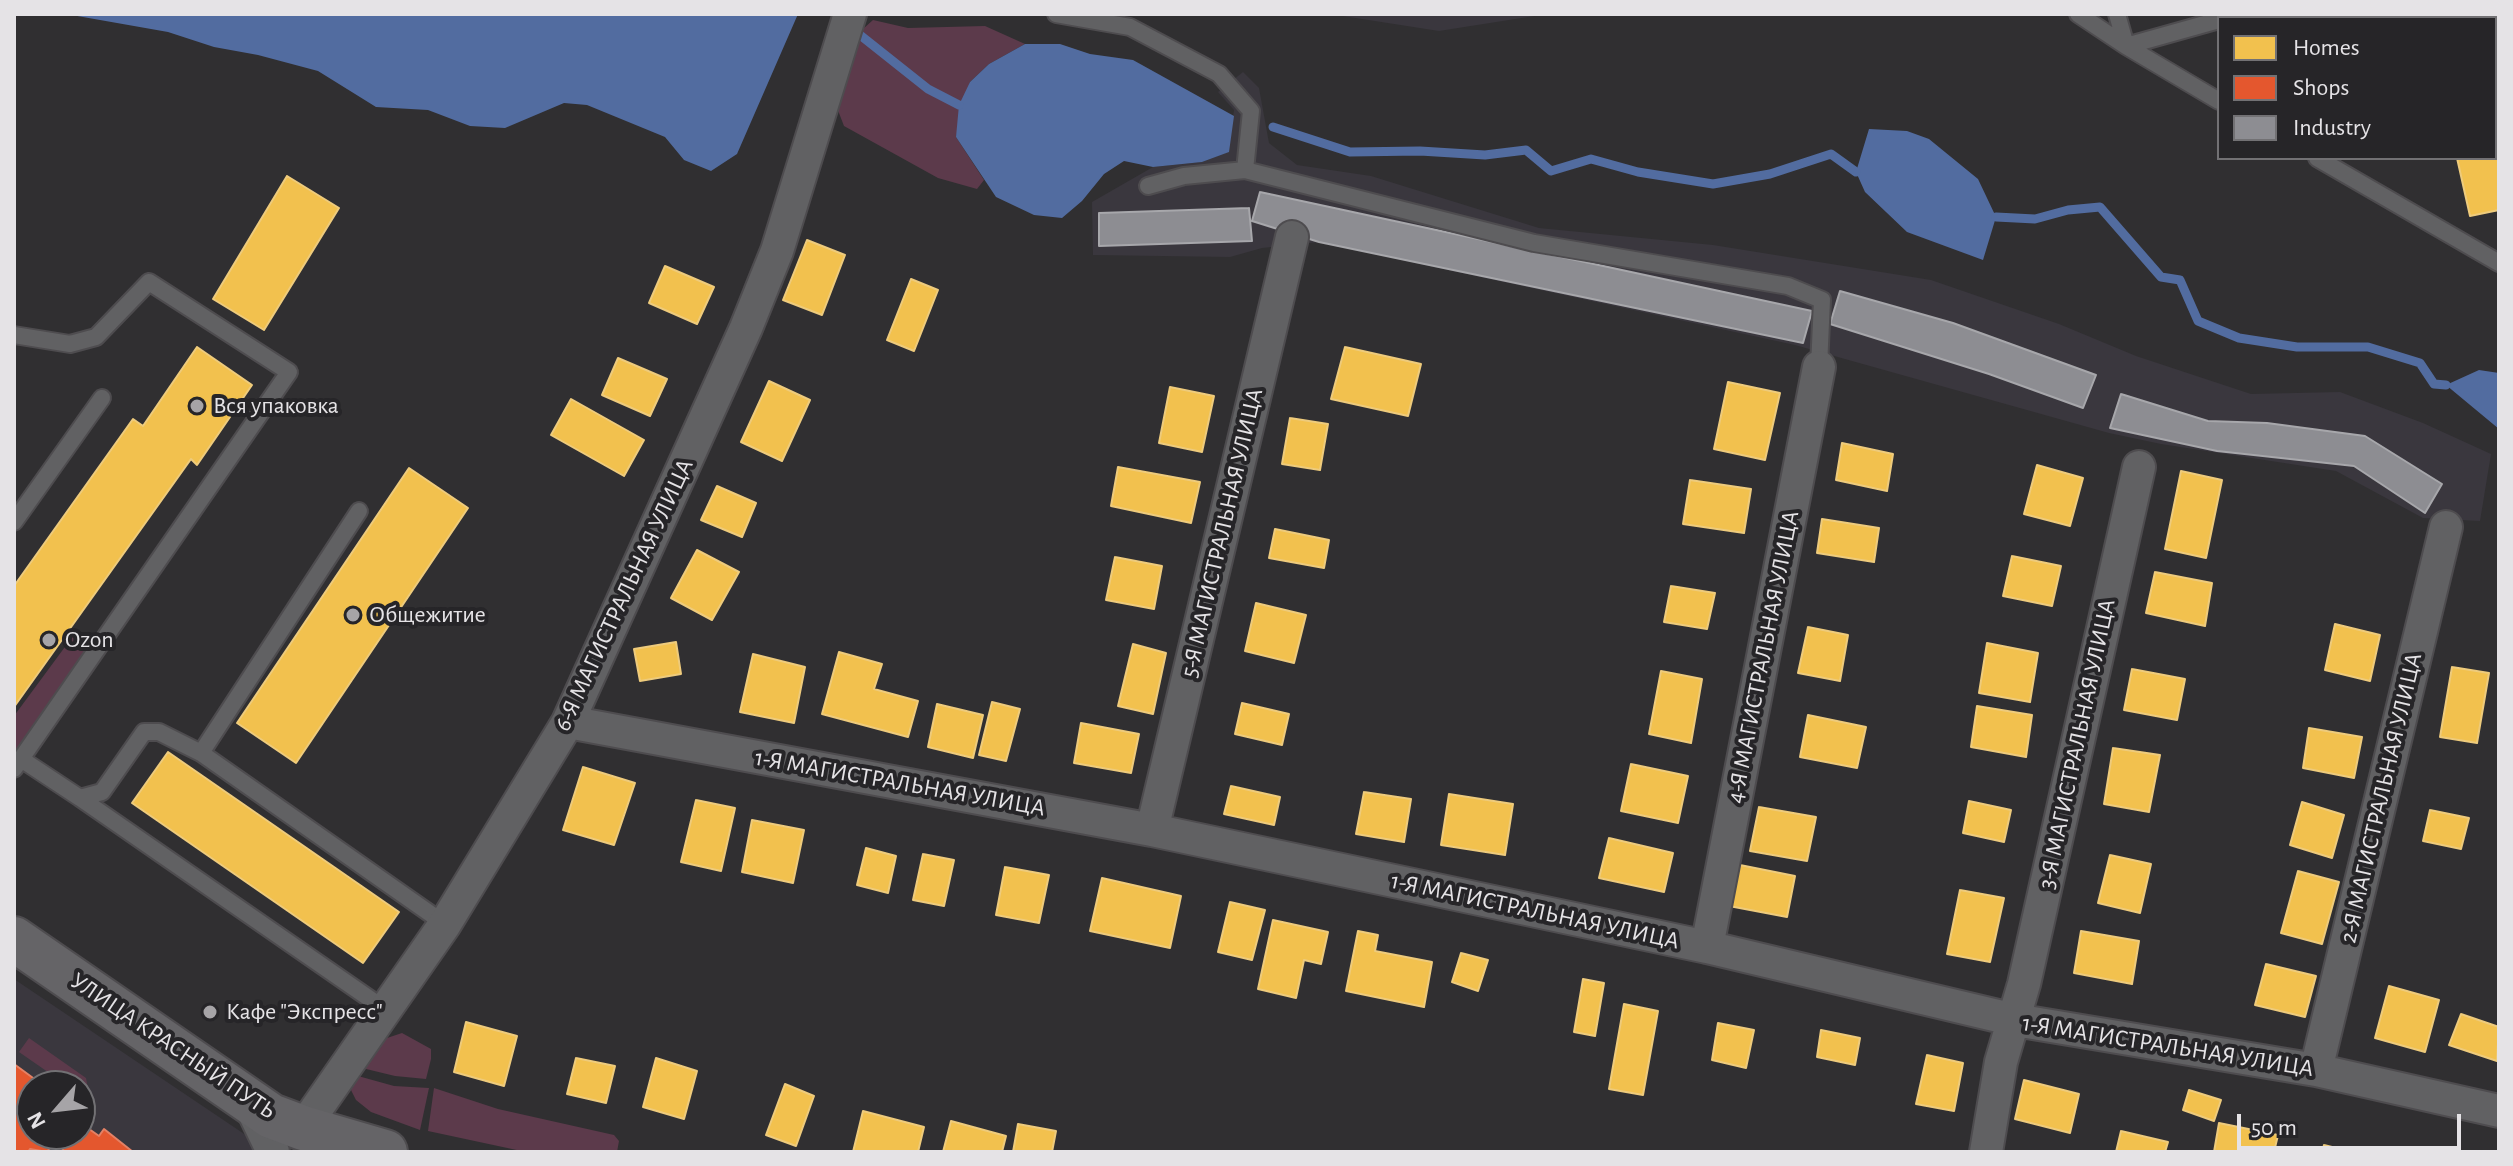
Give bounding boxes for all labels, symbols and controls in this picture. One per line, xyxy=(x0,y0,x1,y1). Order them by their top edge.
legend xyxy=(2217,16,2497,160)
text: Homes xyxy=(2293,36,2360,60)
text: Shops xyxy=(2293,76,2349,100)
text: Industry xyxy=(2293,116,2371,140)
street label: 5-Я МАГИСТРАЛЬНАЯ УЛИЦА xyxy=(1175,386,1269,680)
place label: Вся упаковка xyxy=(213,392,339,420)
marker: Вся упаковка xyxy=(188,397,206,415)
street label: 6-Я МАГИСТРАЛЬНАЯ УЛИЦА xyxy=(548,454,700,736)
street label: 4-Я МАГИСТРАЛЬНАЯ УЛИЦА xyxy=(1720,508,1806,806)
street label: 3-Я МАГИСТРАЛЬНАЯ УЛИЦА xyxy=(2032,596,2122,892)
place label: Общежитие xyxy=(369,601,486,629)
marker: Общежитие xyxy=(344,606,362,624)
place label: Ozon xyxy=(65,626,114,654)
marker: Ozon xyxy=(40,631,58,649)
street label: 2-Я МАГИСТРАЛЬНАЯ УЛИЦА xyxy=(2334,650,2428,946)
street label: 1-Я МАГИСТРАЛЬНАЯ УЛИЦА xyxy=(753,743,1047,823)
street label: 1-Я МАГИСТРАЛЬНАЯ УЛИЦА xyxy=(1388,866,1682,956)
street label: УЛИЦА КРАСНЫЙ ПУТЬ xyxy=(65,967,281,1125)
place label: Кафе "Экспресс" xyxy=(226,998,383,1026)
marker: Кафе "Экспресс" xyxy=(201,1003,219,1021)
street label: 1-Я МАГИСТРАЛЬНАЯ УЛИЦА xyxy=(2020,1009,2316,1083)
north arrow xyxy=(16,1070,96,1150)
scale bar xyxy=(2241,1098,2465,1148)
text: N xyxy=(23,1108,50,1132)
text: 50 m xyxy=(2251,1116,2297,1140)

